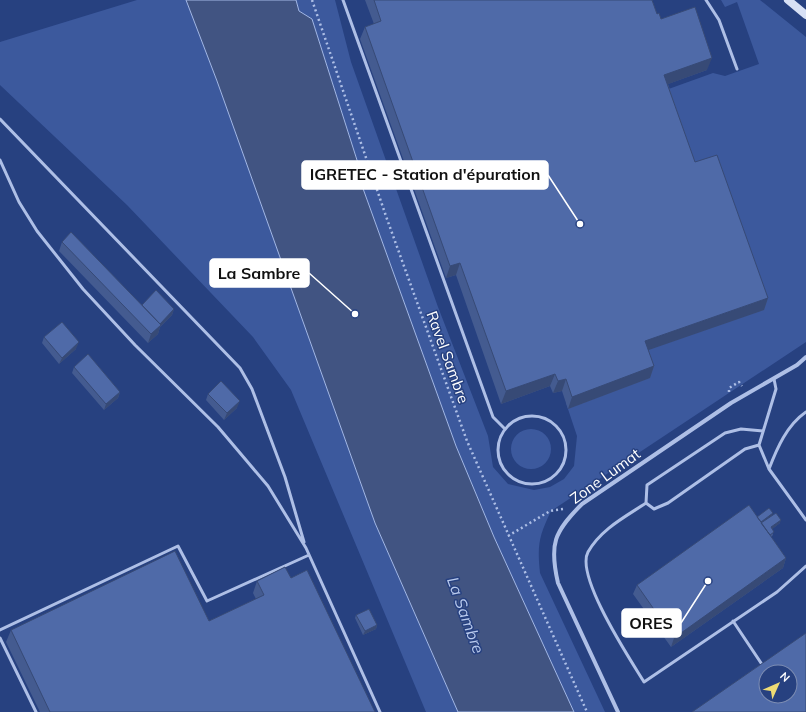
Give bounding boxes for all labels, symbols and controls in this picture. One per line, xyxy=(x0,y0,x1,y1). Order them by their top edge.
callout: IGRETEC - Station d'épuration xyxy=(302,161,548,189)
text: IGRETEC - Station d'épuration xyxy=(310,164,540,184)
callout: La Sambre xyxy=(210,259,309,287)
text: La Sambre xyxy=(218,263,301,283)
street label: Ravel Sambre xyxy=(423,308,473,406)
street label: Zone Lumat xyxy=(566,444,644,508)
water label: La Sambre xyxy=(443,574,489,656)
callout: ORES xyxy=(622,609,681,637)
text: ORES xyxy=(629,613,673,633)
north arrow xyxy=(758,664,798,704)
text: N xyxy=(777,669,793,685)

